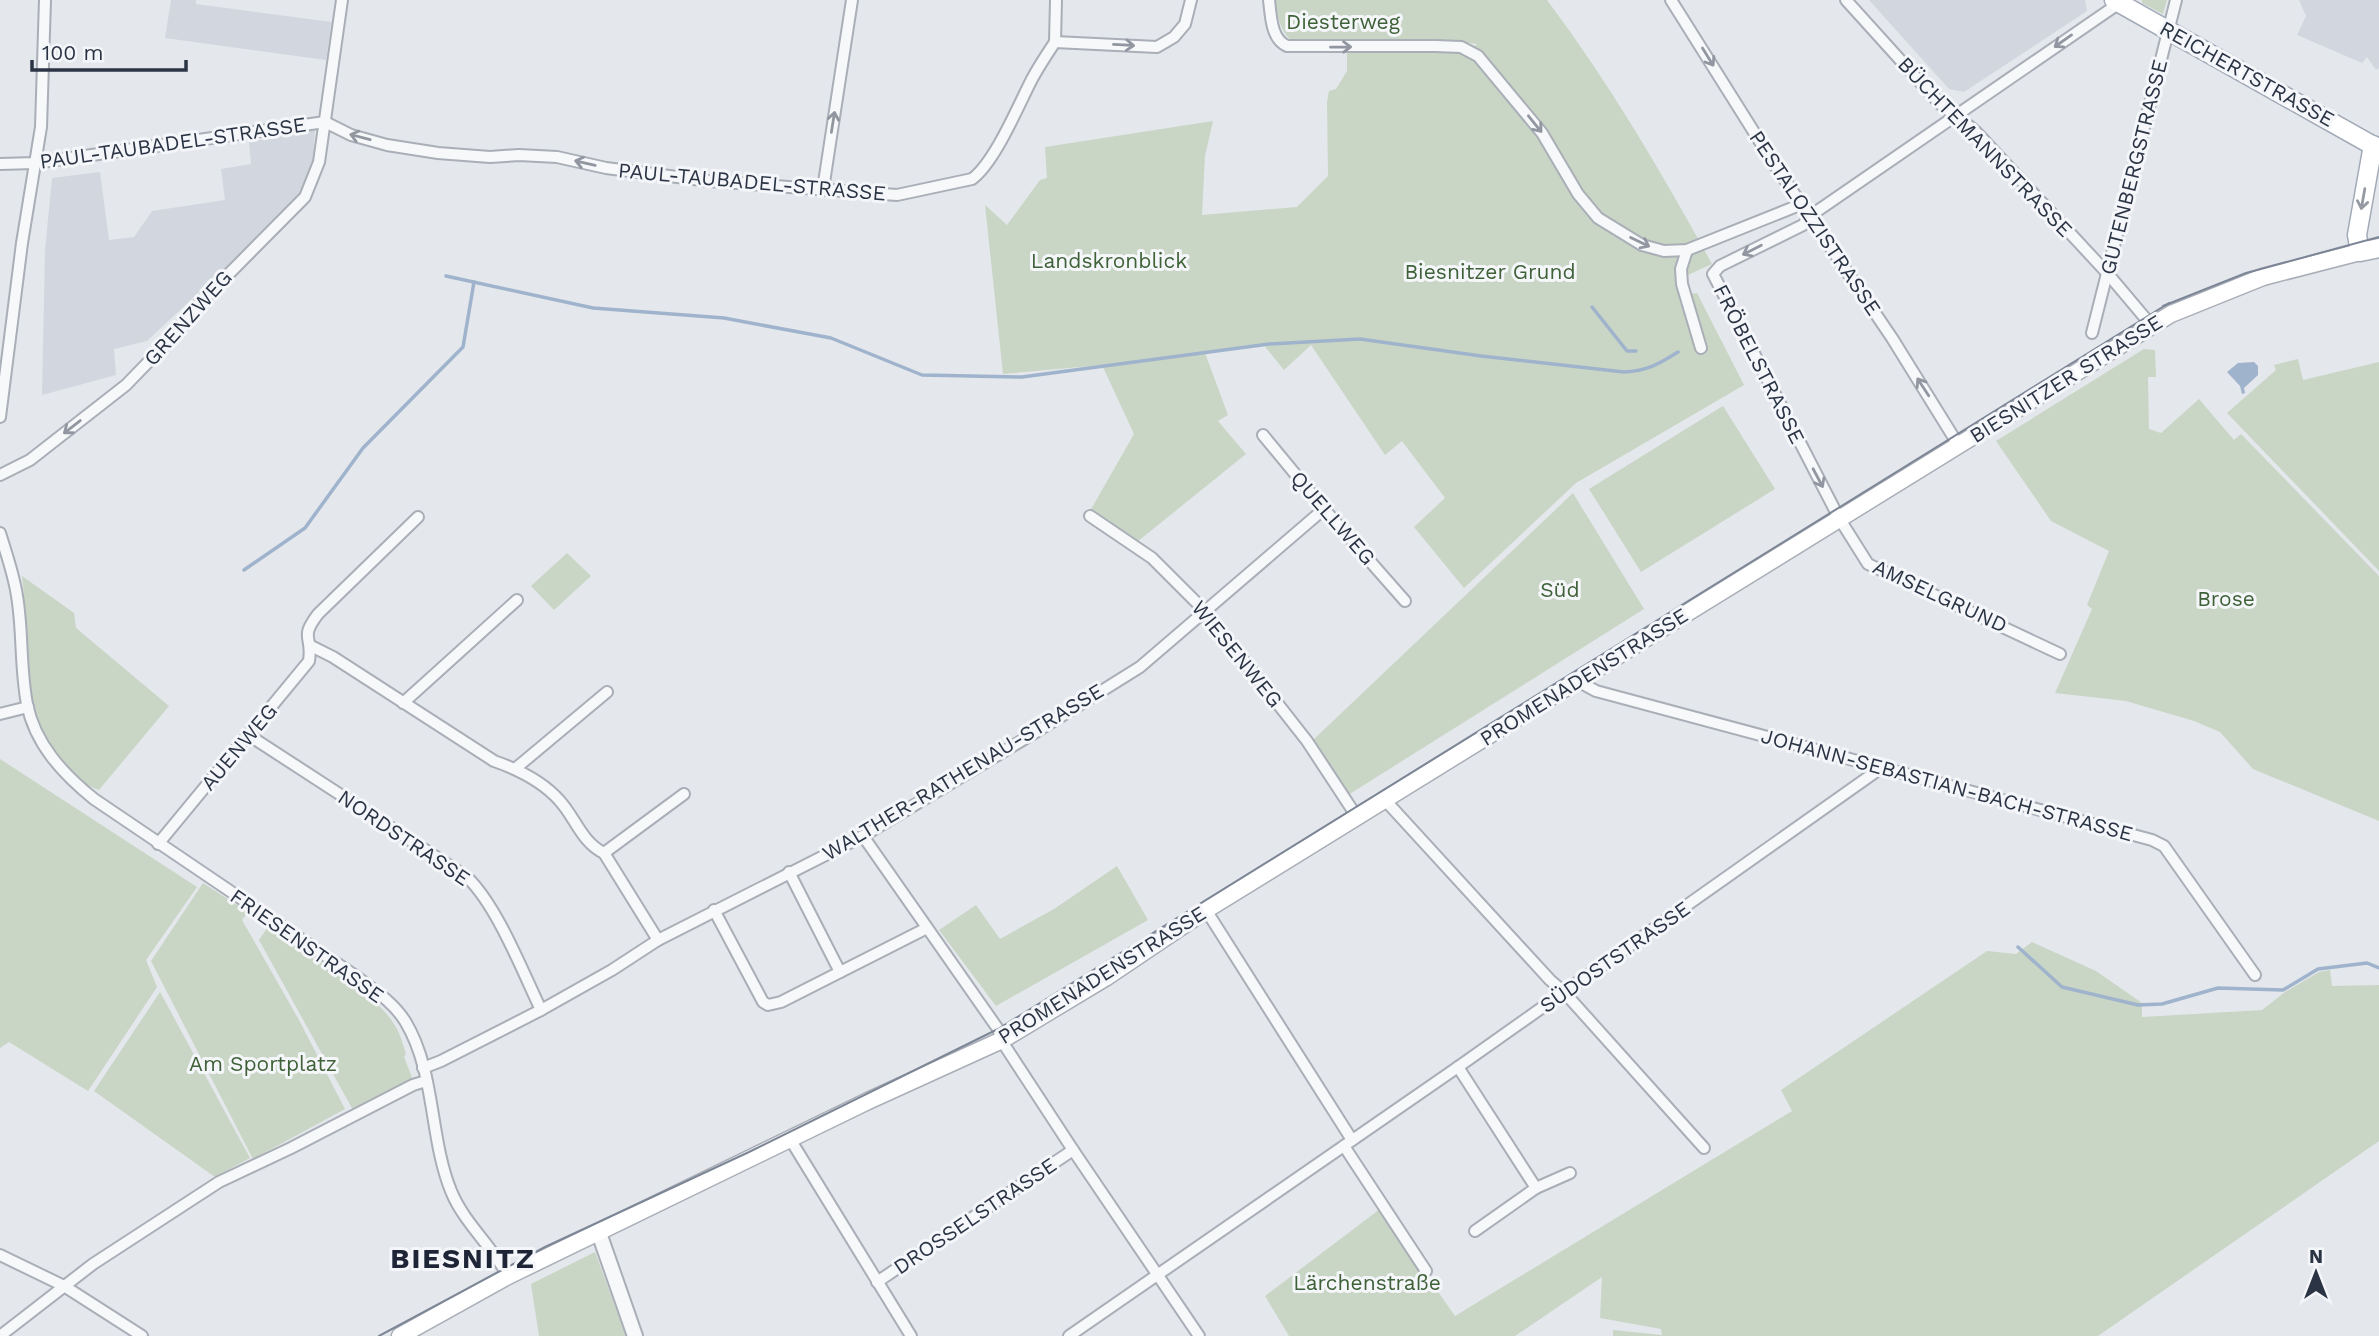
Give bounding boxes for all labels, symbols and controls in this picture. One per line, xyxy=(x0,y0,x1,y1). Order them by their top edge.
park label: Diesterweg xyxy=(1286,9,1401,34)
street label: REICHERTSTRASSE xyxy=(2156,15,2339,132)
scale bar xyxy=(32,28,186,72)
one-way arrow xyxy=(2054,34,2073,48)
one-way arrow xyxy=(1112,39,1134,52)
text: 100 m xyxy=(42,40,104,65)
one-way arrow xyxy=(1329,40,1352,54)
one-way arrow xyxy=(1701,47,1715,67)
street label: BÜCHTEMANNSTRASSE xyxy=(1893,51,2078,242)
street label: GUTENBERGSTRASSE xyxy=(2095,57,2172,277)
street label: PAUL-TAUBADEL-STRASSE xyxy=(38,111,308,174)
one-way arrow xyxy=(827,111,840,133)
one-way arrow xyxy=(1527,114,1542,132)
street label: PESTALOZZISTRASSE xyxy=(1744,126,1887,320)
one-way arrow xyxy=(349,130,371,143)
one-way arrow xyxy=(574,156,597,169)
street label: PAUL-TAUBADEL-STRASSE xyxy=(617,157,887,206)
one-way arrow xyxy=(2356,187,2370,210)
one-way arrow xyxy=(1629,236,1650,249)
one-way arrow xyxy=(1742,244,1763,258)
park label: Landskronblick xyxy=(1031,248,1187,273)
park label: Biesnitzer Grund xyxy=(1404,259,1576,284)
street label: GRENZWEG xyxy=(138,265,237,371)
street label: FRÖBELSTRASSE xyxy=(1708,280,1810,448)
street label: BIESNITZER STRASSE xyxy=(1965,309,2167,448)
one-way arrow xyxy=(1916,378,1930,398)
one-way arrow xyxy=(63,419,82,434)
street label: QUELLWEG xyxy=(1286,466,1381,570)
one-way arrow xyxy=(1812,468,1826,488)
street label: AMSELGRUND xyxy=(1869,554,2011,638)
park label: Süd xyxy=(1540,577,1580,602)
park label: Brose xyxy=(2197,586,2255,611)
street label: WIESENWEG xyxy=(1187,595,1288,712)
street label: PROMENADENSTRASSE xyxy=(1475,602,1692,751)
street label: WALTHER-RATHENAU-STRASSE xyxy=(818,678,1108,866)
street label: AUENWEG xyxy=(195,698,282,795)
street label: JOHANN-SEBASTIAN-BACH-STRASSE xyxy=(1758,723,2136,846)
street label: NORDSTRASSE xyxy=(334,784,475,891)
street label: FRIESENSTRASSE xyxy=(226,883,389,1008)
street label: SÜDOSTSTRASSE xyxy=(1535,895,1695,1018)
street label: PROMENADENSTRASSE xyxy=(993,900,1210,1049)
park label: Am Sportplatz xyxy=(189,1051,337,1076)
street label: DROSSELSTRASSE xyxy=(889,1152,1061,1279)
north arrow xyxy=(2281,1238,2351,1308)
district label: BIESNITZ xyxy=(390,1242,536,1275)
text: N xyxy=(2309,1245,2323,1268)
park label: Lärchenstraße xyxy=(1293,1270,1441,1295)

